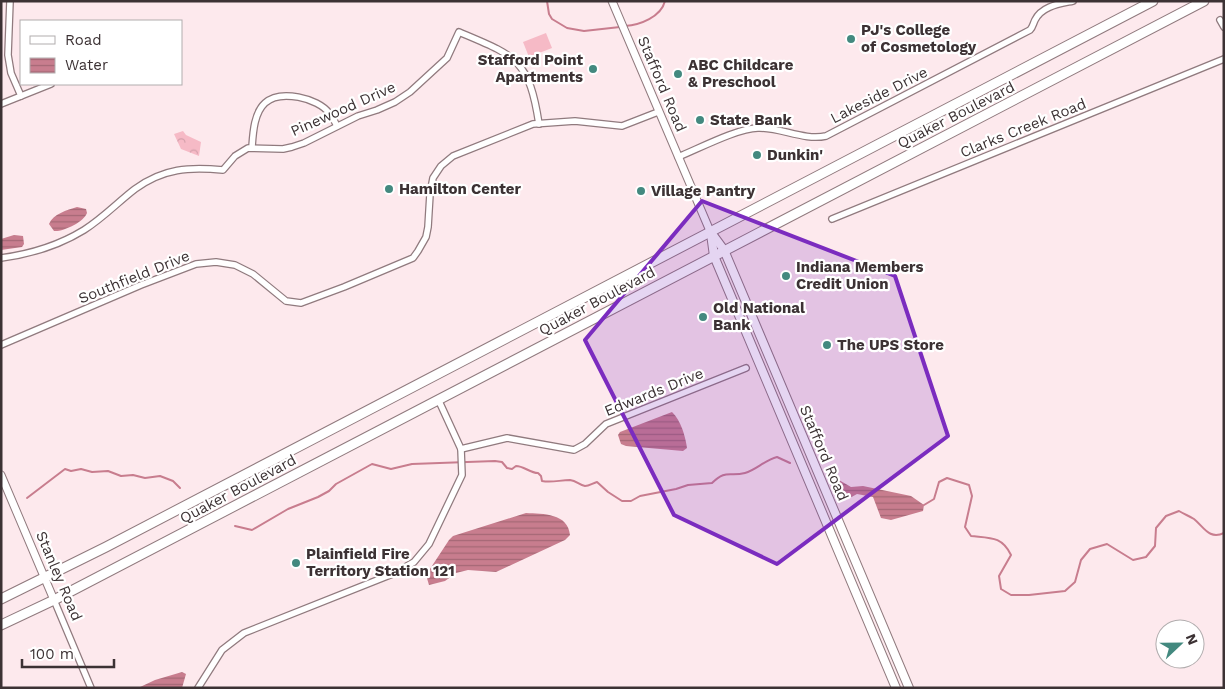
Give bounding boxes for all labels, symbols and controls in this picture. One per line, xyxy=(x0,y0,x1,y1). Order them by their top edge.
legend xyxy=(20,20,182,85)
place label: PJ's College of Cosmetology xyxy=(861,21,977,56)
text: Road xyxy=(65,31,102,49)
marker: PJ's College of Cosmetology xyxy=(845,33,857,45)
street label: Stafford Road xyxy=(634,34,690,134)
place label: Stafford Point Apartments xyxy=(478,51,583,86)
text: Water xyxy=(65,56,108,74)
place label: ABC Childcare & Preschool xyxy=(688,56,794,91)
marker: Stafford Point Apartments xyxy=(587,63,599,75)
street label: Lakeside Drive xyxy=(827,63,931,127)
marker: ABC Childcare & Preschool xyxy=(672,68,684,80)
street label: Pinewood Drive xyxy=(288,78,398,140)
street label: Quaker Boulevard xyxy=(894,78,1018,152)
street label: Clarks Creek Road xyxy=(957,95,1089,161)
place label: State Bank xyxy=(710,111,793,129)
marker: State Bank xyxy=(694,114,706,126)
place label: Dunkin' xyxy=(767,146,823,164)
marker: Dunkin' xyxy=(751,149,763,161)
place label: Hamilton Center xyxy=(399,180,521,198)
place label: Village Pantry xyxy=(651,182,756,200)
marker: Hamilton Center xyxy=(383,183,395,195)
marker: Village Pantry xyxy=(635,185,647,197)
street label: Southfield Drive xyxy=(76,246,192,308)
place label: Indiana Members Credit Union xyxy=(796,258,923,293)
street label: Quaker Boulevard xyxy=(536,263,658,339)
marker: Indiana Members Credit Union xyxy=(780,270,792,282)
place label: Old National Bank xyxy=(713,299,805,334)
marker: Old National Bank xyxy=(697,311,709,323)
place label: The UPS Store xyxy=(837,336,944,354)
marker: The UPS Store xyxy=(821,339,833,351)
street label: Edwards Drive xyxy=(602,364,706,420)
street label: Stafford Road xyxy=(796,403,852,503)
street label: Quaker Boulevard xyxy=(177,451,299,527)
street label: Stanley Road xyxy=(32,528,86,624)
place label: Plainfield Fire Territory Station 121 xyxy=(306,545,455,580)
marker: Plainfield Fire Territory Station 121 xyxy=(290,557,302,569)
north arrow xyxy=(1155,619,1205,669)
text: N xyxy=(1183,631,1201,647)
scale bar xyxy=(22,636,115,668)
text: 100 m xyxy=(30,645,74,663)

